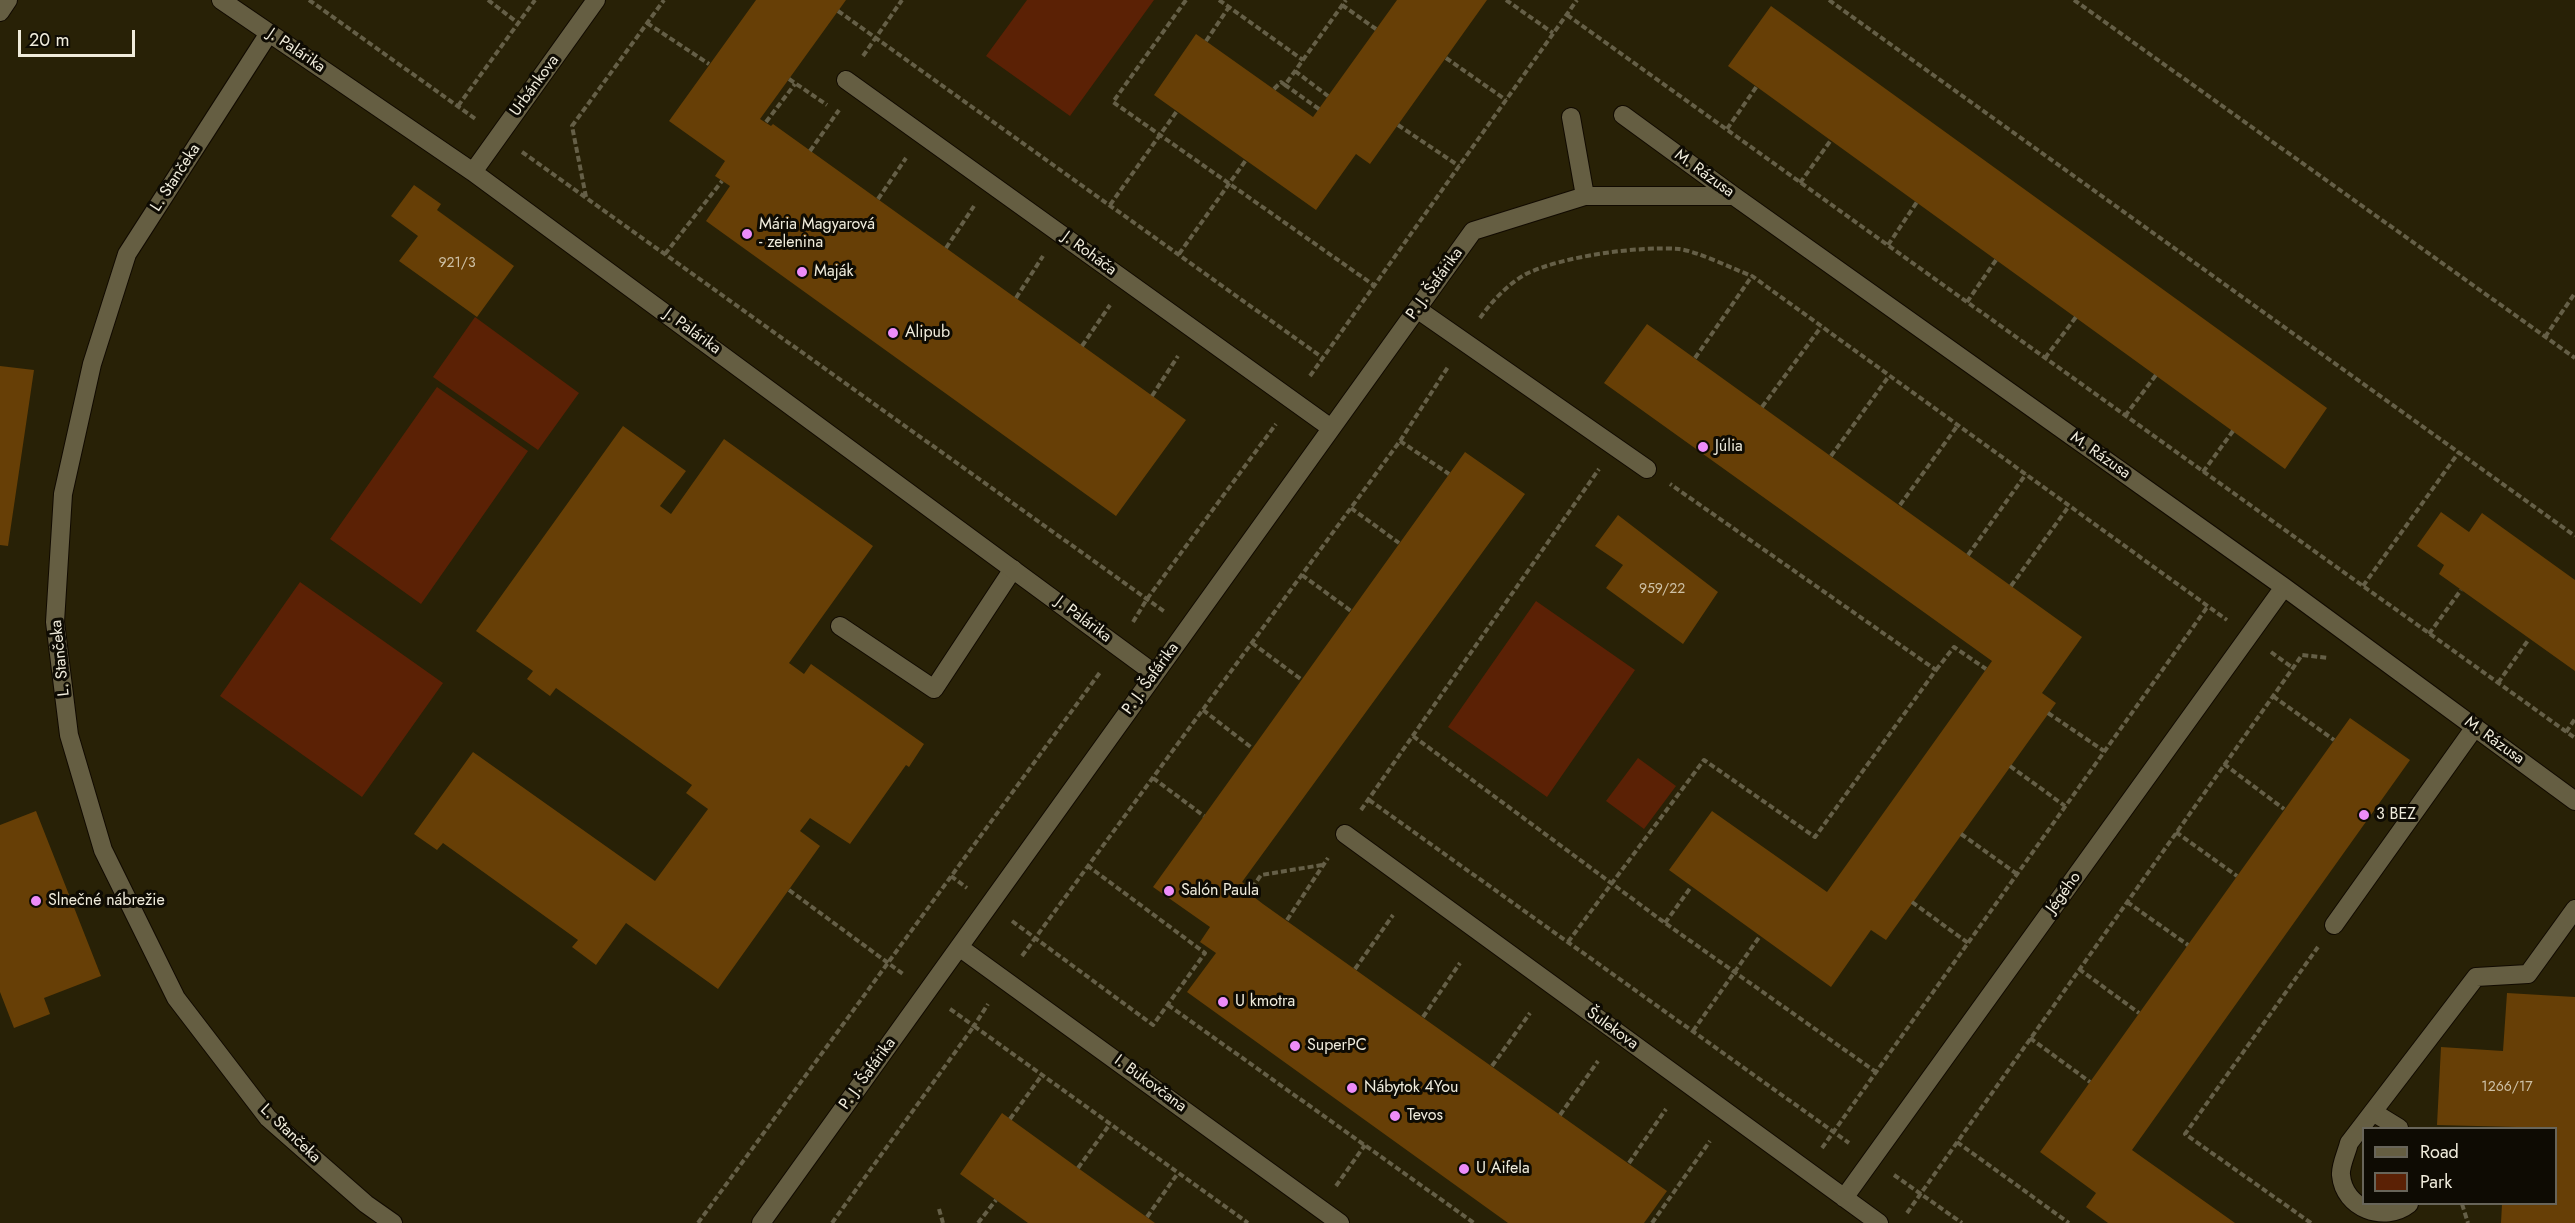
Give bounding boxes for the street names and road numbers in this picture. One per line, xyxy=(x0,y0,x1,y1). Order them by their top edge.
street label: J. Palárika xyxy=(264,25,328,77)
street label: Urbánkova xyxy=(506,52,564,120)
street label: L. Stančeka xyxy=(147,141,205,215)
street label: M. Rázusa xyxy=(1670,146,1738,202)
street label: J. Roháča xyxy=(1058,228,1120,280)
street label: P. J. Šafárika xyxy=(1403,244,1467,324)
street label: J. Palárika xyxy=(660,305,724,359)
street label: M. Rázusa xyxy=(2066,428,2134,484)
street label: J. Palárika xyxy=(1051,593,1115,647)
street label: L. Stančeka xyxy=(47,619,75,697)
street label: P. J. Šafárika xyxy=(1119,639,1183,719)
street label: M. Rázusa xyxy=(2460,713,2528,769)
street label: Jégého xyxy=(2043,869,2085,917)
street label: Šulekova xyxy=(1582,1004,1642,1054)
street label: P. J. Šafárika xyxy=(836,1034,900,1114)
street label: I. Bukovčana xyxy=(1110,1051,1190,1117)
street label: L. Stančeka xyxy=(256,1100,324,1168)

